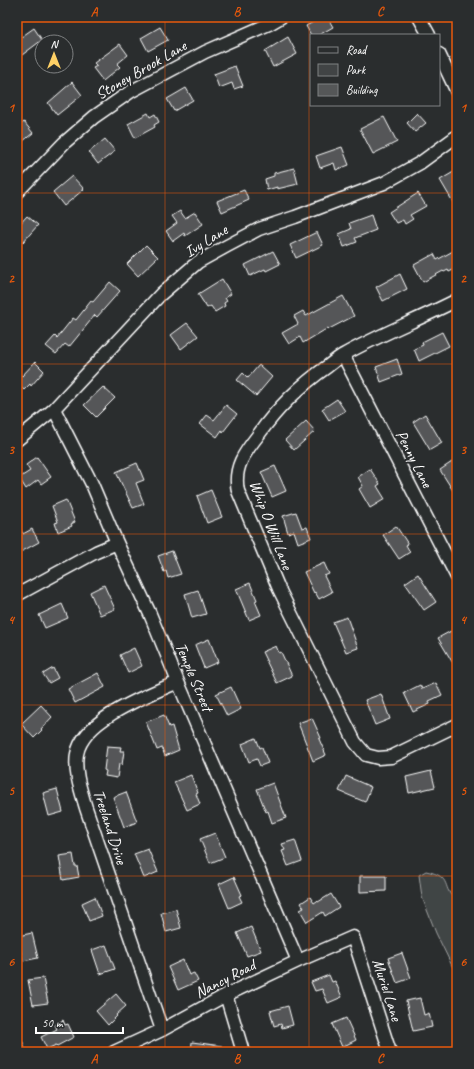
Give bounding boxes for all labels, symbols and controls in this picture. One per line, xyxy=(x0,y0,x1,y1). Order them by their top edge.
text: A xyxy=(91,4,99,20)
text: B xyxy=(234,4,242,20)
text: C xyxy=(377,4,385,20)
north arrow xyxy=(34,34,74,74)
legend xyxy=(310,34,440,106)
street label: Stoney Brook Lane xyxy=(92,35,191,104)
text: N xyxy=(51,37,60,51)
text: Road xyxy=(346,42,368,58)
text: Park xyxy=(346,62,367,78)
text: Building xyxy=(346,82,378,98)
text: 1 xyxy=(8,100,16,116)
text: 1 xyxy=(460,100,468,116)
street label: Ivy Lane xyxy=(181,219,233,262)
text: 2 xyxy=(8,271,15,287)
text: 2 xyxy=(460,271,467,287)
street label: Penny Lane xyxy=(391,427,438,493)
text: 3 xyxy=(8,442,15,458)
text: 3 xyxy=(460,442,467,458)
street label: Whip O Will Lane xyxy=(245,478,298,574)
text: 4 xyxy=(8,612,16,628)
text: 4 xyxy=(460,612,468,628)
street label: Temple Street xyxy=(171,640,218,717)
text: 5 xyxy=(8,783,15,799)
text: 5 xyxy=(460,783,467,799)
street label: Treeland Drive xyxy=(89,787,132,869)
text: 6 xyxy=(8,954,15,970)
street label: Nancy Road xyxy=(191,954,261,1003)
text: 6 xyxy=(460,954,467,970)
street label: Muriel Lane xyxy=(368,956,407,1025)
scale bar xyxy=(36,1009,123,1035)
text: 50 m xyxy=(42,1015,64,1031)
text: A xyxy=(91,1051,99,1067)
text: B xyxy=(234,1051,242,1067)
text: C xyxy=(377,1051,385,1067)

